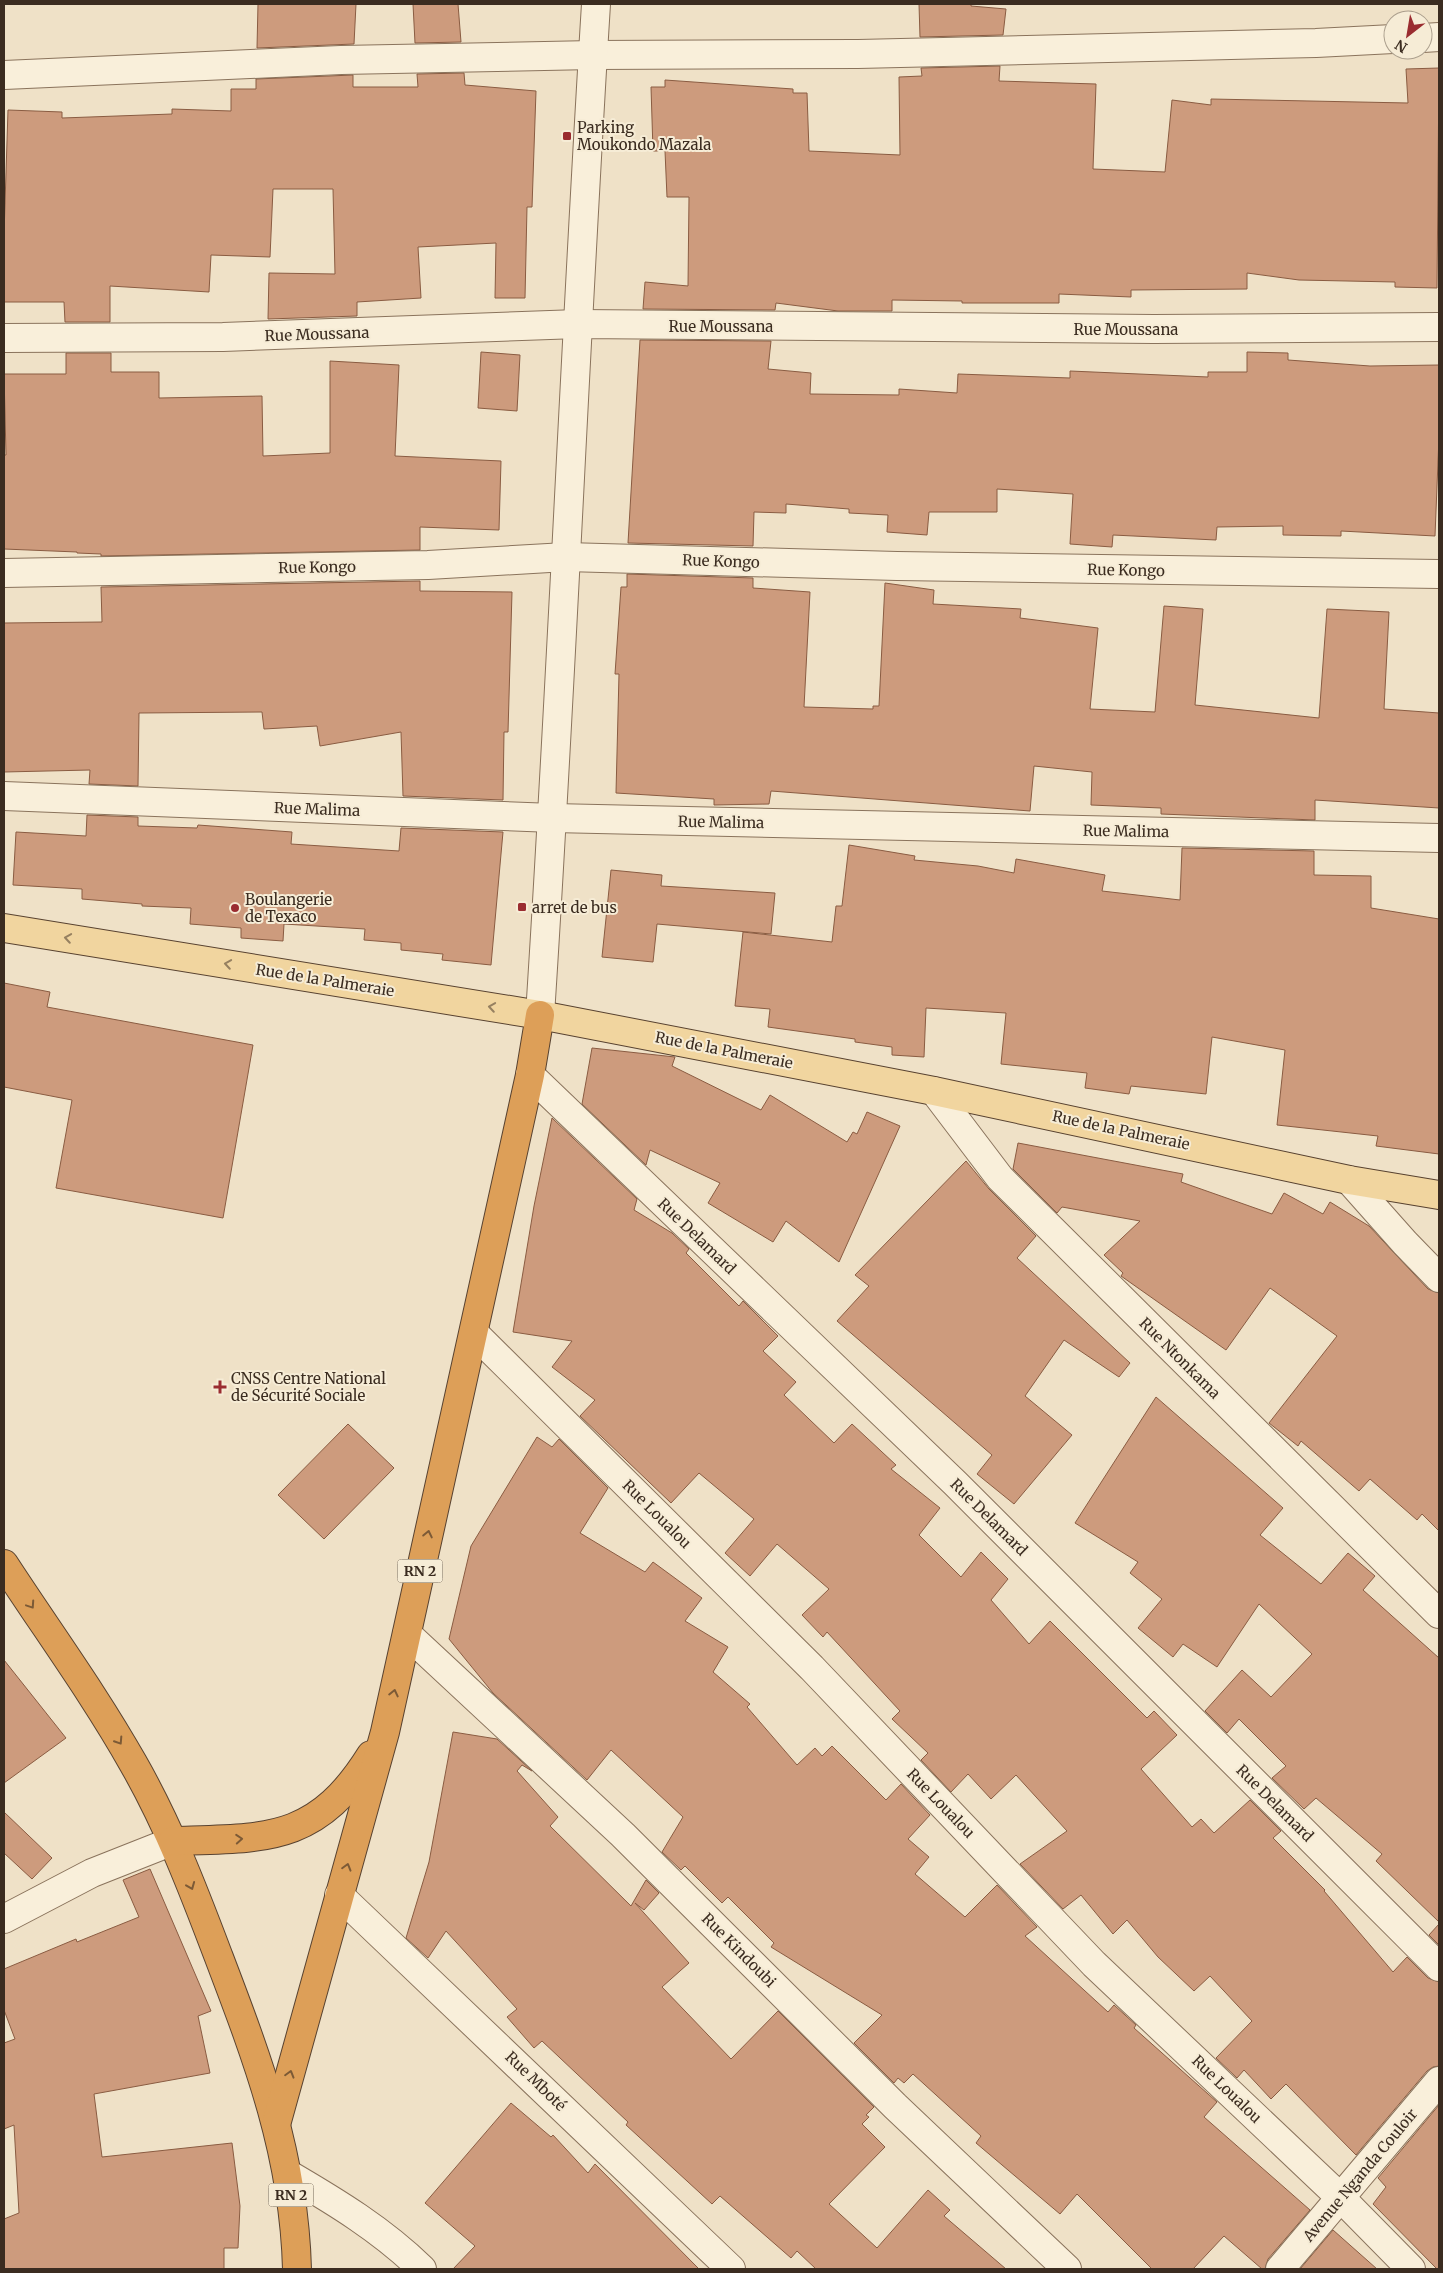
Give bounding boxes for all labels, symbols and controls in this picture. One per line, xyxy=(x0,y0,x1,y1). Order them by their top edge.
north arrow xyxy=(1383,10,1433,60)
text: N xyxy=(1392,36,1411,57)
place label: Parking Moukondo Mazala xyxy=(577,118,711,154)
marker: Parking Moukondo Mazala xyxy=(561,130,573,142)
street label: Rue Moussana xyxy=(669,317,773,336)
street label: Rue Moussana xyxy=(1074,320,1178,339)
street label: Rue Moussana xyxy=(264,323,370,345)
street label: Rue Kongo xyxy=(682,550,760,572)
street label: Rue Kongo xyxy=(278,557,356,577)
street label: Rue Kongo xyxy=(1087,560,1165,580)
street label: Rue Malima xyxy=(273,798,361,820)
street label: Rue Malima xyxy=(678,812,764,832)
street label: Rue Malima xyxy=(1083,821,1169,841)
place label: Boulangerie de Texaco xyxy=(245,890,332,926)
place label: arret de bus xyxy=(532,898,617,917)
marker: arret de bus xyxy=(516,901,528,913)
marker: Boulangerie de Texaco xyxy=(229,902,241,914)
one-way arrow xyxy=(63,933,71,944)
one-way arrow xyxy=(224,960,232,970)
street label: Rue de la Palmeraie xyxy=(254,960,396,1000)
one-way arrow xyxy=(488,1003,496,1013)
street label: Rue de la Palmeraie xyxy=(653,1027,795,1073)
street label: Rue de la Palmeraie xyxy=(1051,1106,1192,1154)
street label: Rue Delamard xyxy=(654,1194,740,1278)
street label: Rue Ntonkama xyxy=(1135,1313,1225,1403)
place label: CNSS Centre National de Sécurité Sociale xyxy=(231,1369,386,1405)
marker: CNSS Centre National de Sécurité Sociale xyxy=(213,1380,227,1394)
street label: Rue Delamard xyxy=(946,1474,1032,1560)
street label: Rue Loualou xyxy=(619,1476,695,1552)
one-way arrow xyxy=(422,1530,432,1539)
road number: RN 2 xyxy=(398,1560,442,1582)
one-way arrow xyxy=(25,1599,34,1608)
one-way arrow xyxy=(388,1689,399,1698)
one-way arrow xyxy=(113,1735,123,1744)
street label: Rue Delamard xyxy=(1232,1760,1318,1846)
street label: Rue Loualou xyxy=(903,1764,979,1842)
one-way arrow xyxy=(236,1833,244,1844)
one-way arrow xyxy=(342,1863,352,1872)
one-way arrow xyxy=(185,1881,195,1890)
street label: Rue Kindoubi xyxy=(698,1909,780,1991)
street label: Rue Mboté xyxy=(502,2047,571,2115)
street label: Rue Loualou xyxy=(1188,2051,1266,2127)
one-way arrow xyxy=(284,2071,294,2079)
street label: Avenue Nganda Couloir xyxy=(1298,2104,1421,2246)
road number: RN 2 xyxy=(268,2184,314,2206)

